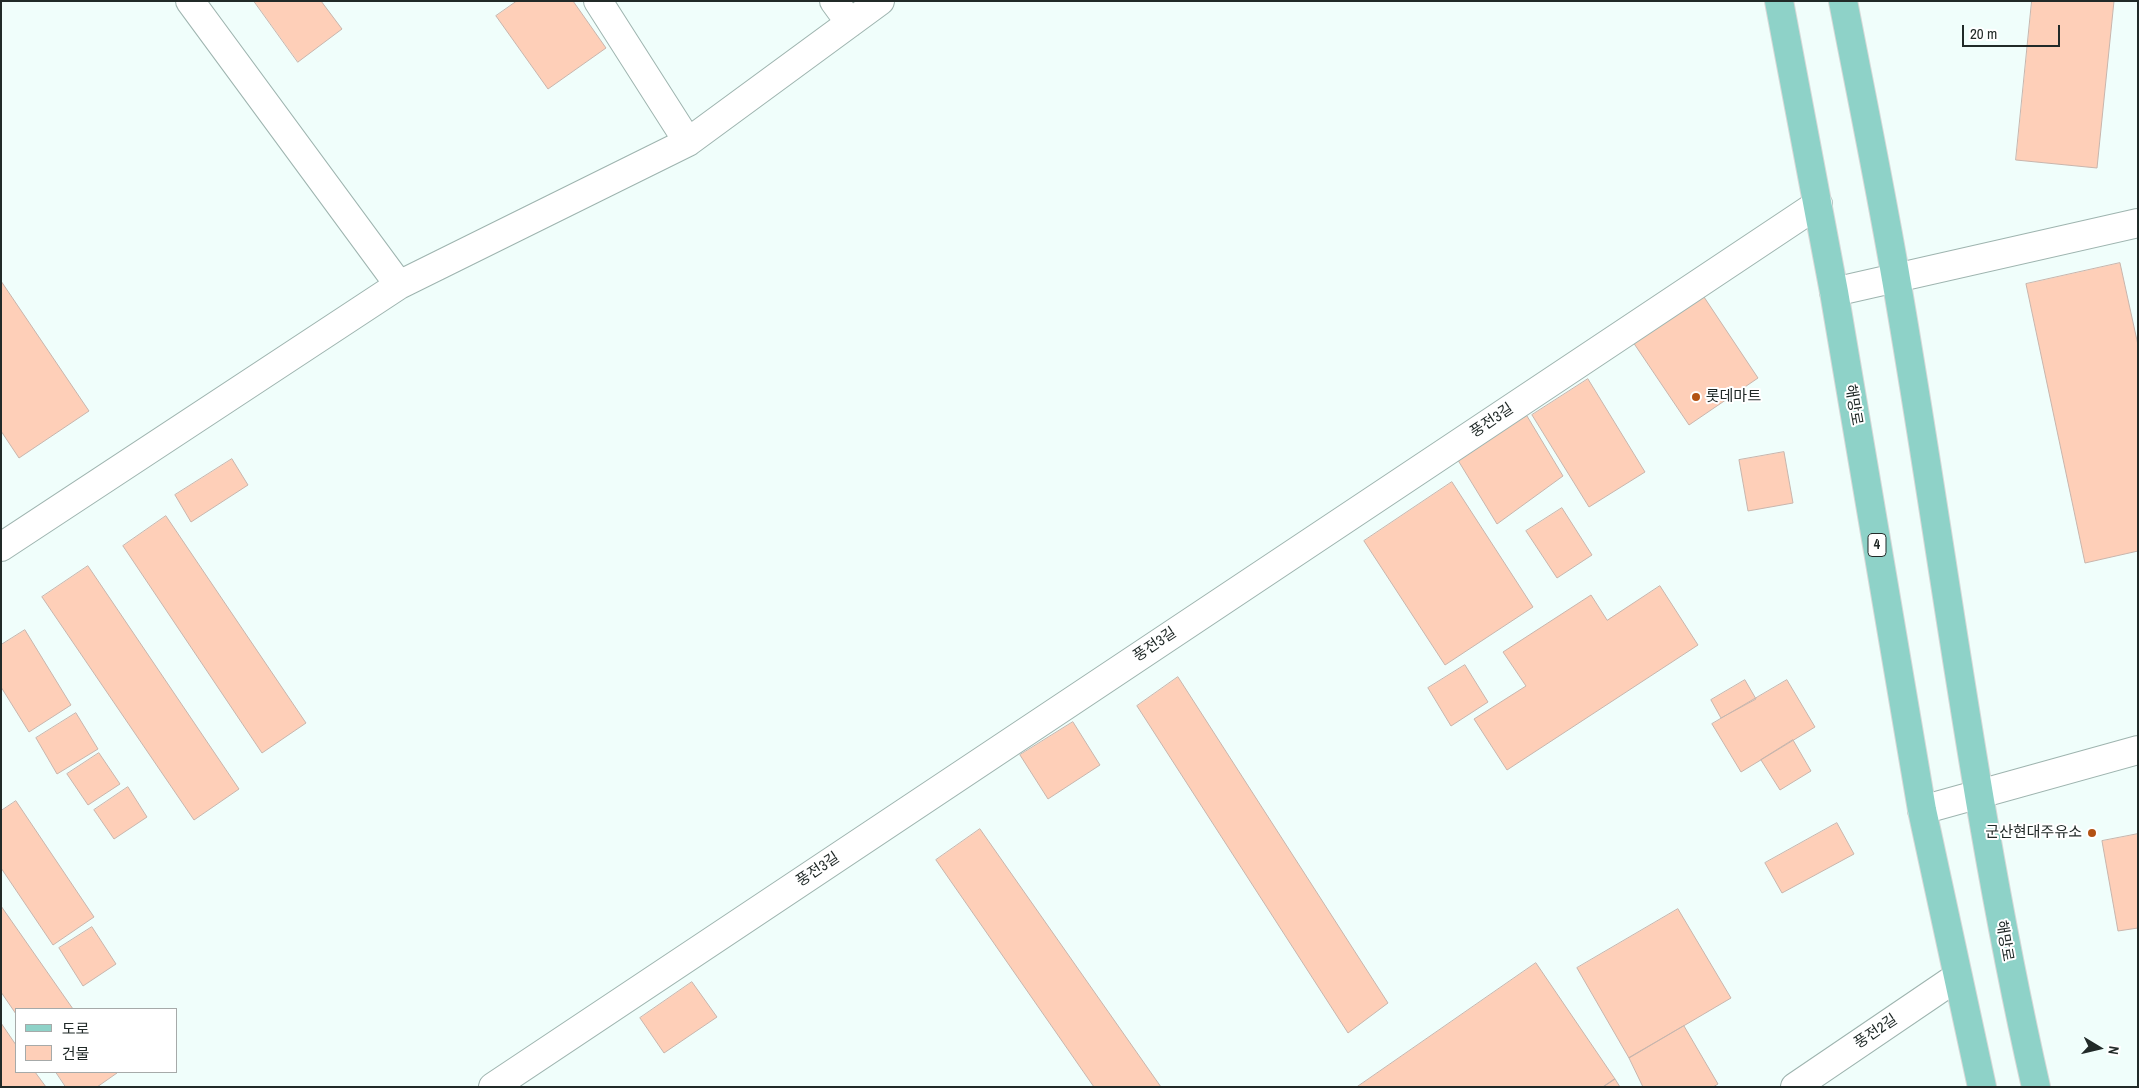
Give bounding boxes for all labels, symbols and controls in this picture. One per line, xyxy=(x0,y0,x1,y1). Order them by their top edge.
scale bar xyxy=(1964,15,2062,47)
text: 20 m xyxy=(1970,23,1997,44)
street label: 해망로 xyxy=(1841,383,1865,427)
place label: 롯데마트 xyxy=(1706,388,1761,406)
marker: 롯데마트 xyxy=(1690,391,1702,403)
street label: 풍전3길 xyxy=(1467,400,1517,442)
road number: 4 xyxy=(1868,534,1886,556)
street label: 풍전3길 xyxy=(1130,624,1180,666)
place label: 군산현대주유소 xyxy=(1985,824,2082,842)
marker: 군산현대주유소 xyxy=(2086,827,2098,839)
street label: 풍전3길 xyxy=(793,849,843,891)
street label: 해망로 xyxy=(1992,919,2016,963)
legend xyxy=(15,1008,178,1073)
street label: 풍전2길 xyxy=(1851,1011,1901,1053)
text: 도로 xyxy=(62,1018,90,1039)
north arrow xyxy=(2074,1023,2124,1073)
text: 건물 xyxy=(62,1043,90,1064)
text: N xyxy=(2104,1045,2123,1056)

